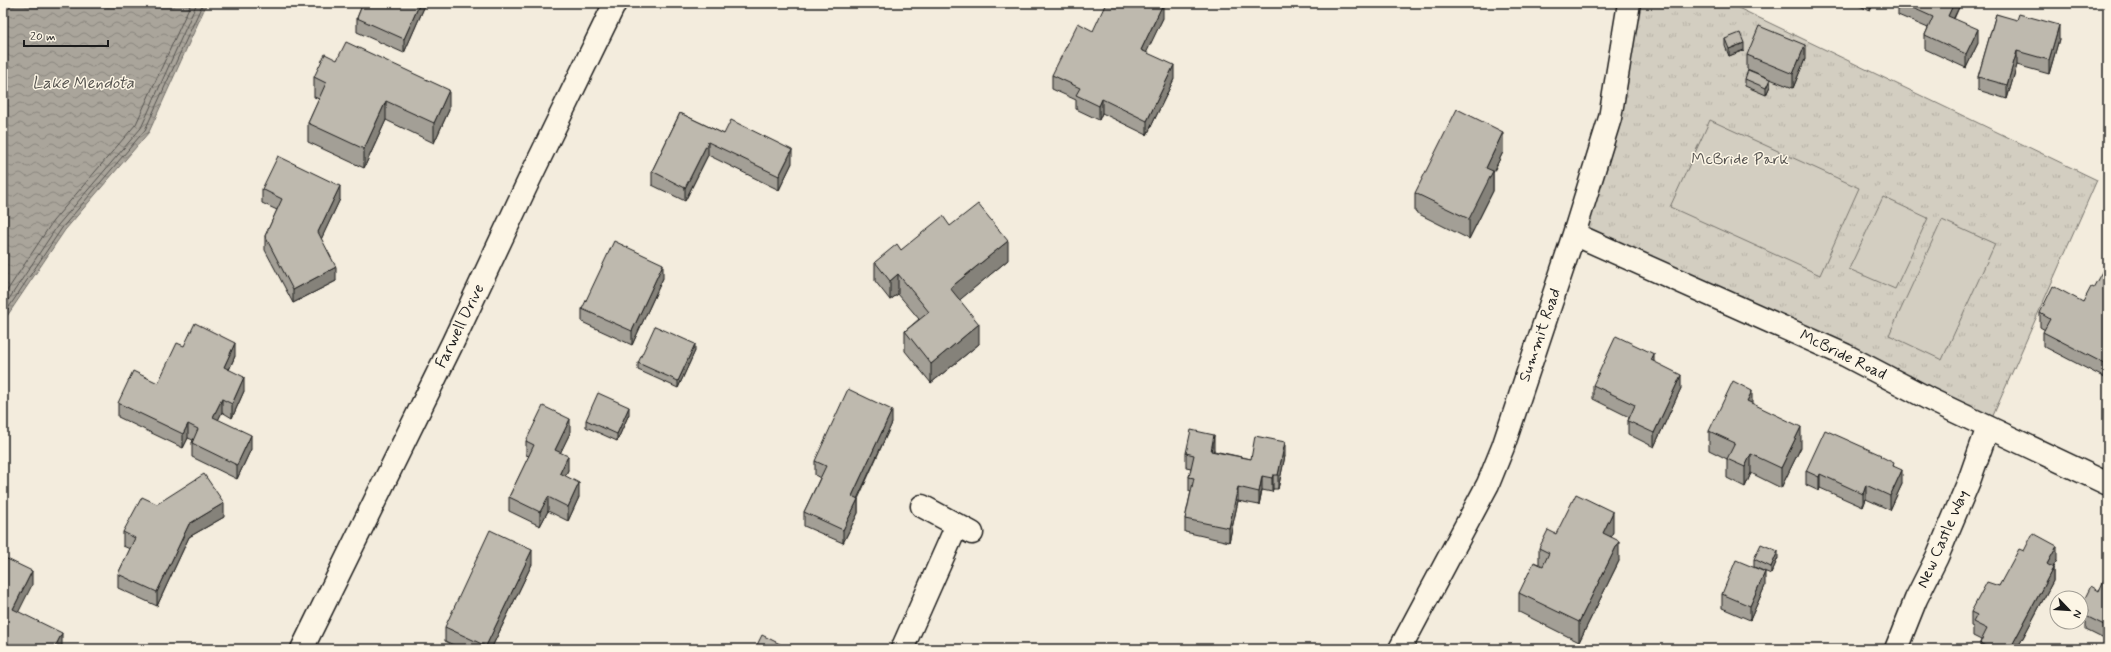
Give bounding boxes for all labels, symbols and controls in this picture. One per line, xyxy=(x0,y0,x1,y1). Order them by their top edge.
scale bar xyxy=(24,22,108,48)
text: 20 m xyxy=(30,29,56,45)
water label: Lake Mendota xyxy=(32,72,135,94)
park label: McBride Park xyxy=(1691,149,1789,170)
street label: Farwell Drive xyxy=(431,280,489,372)
street label: Summit Road xyxy=(1514,285,1566,385)
street label: McBride Road xyxy=(1796,325,1890,385)
street label: New Castle Way xyxy=(1912,487,1974,591)
north arrow xyxy=(2049,590,2089,630)
text: N xyxy=(2069,608,2085,620)

